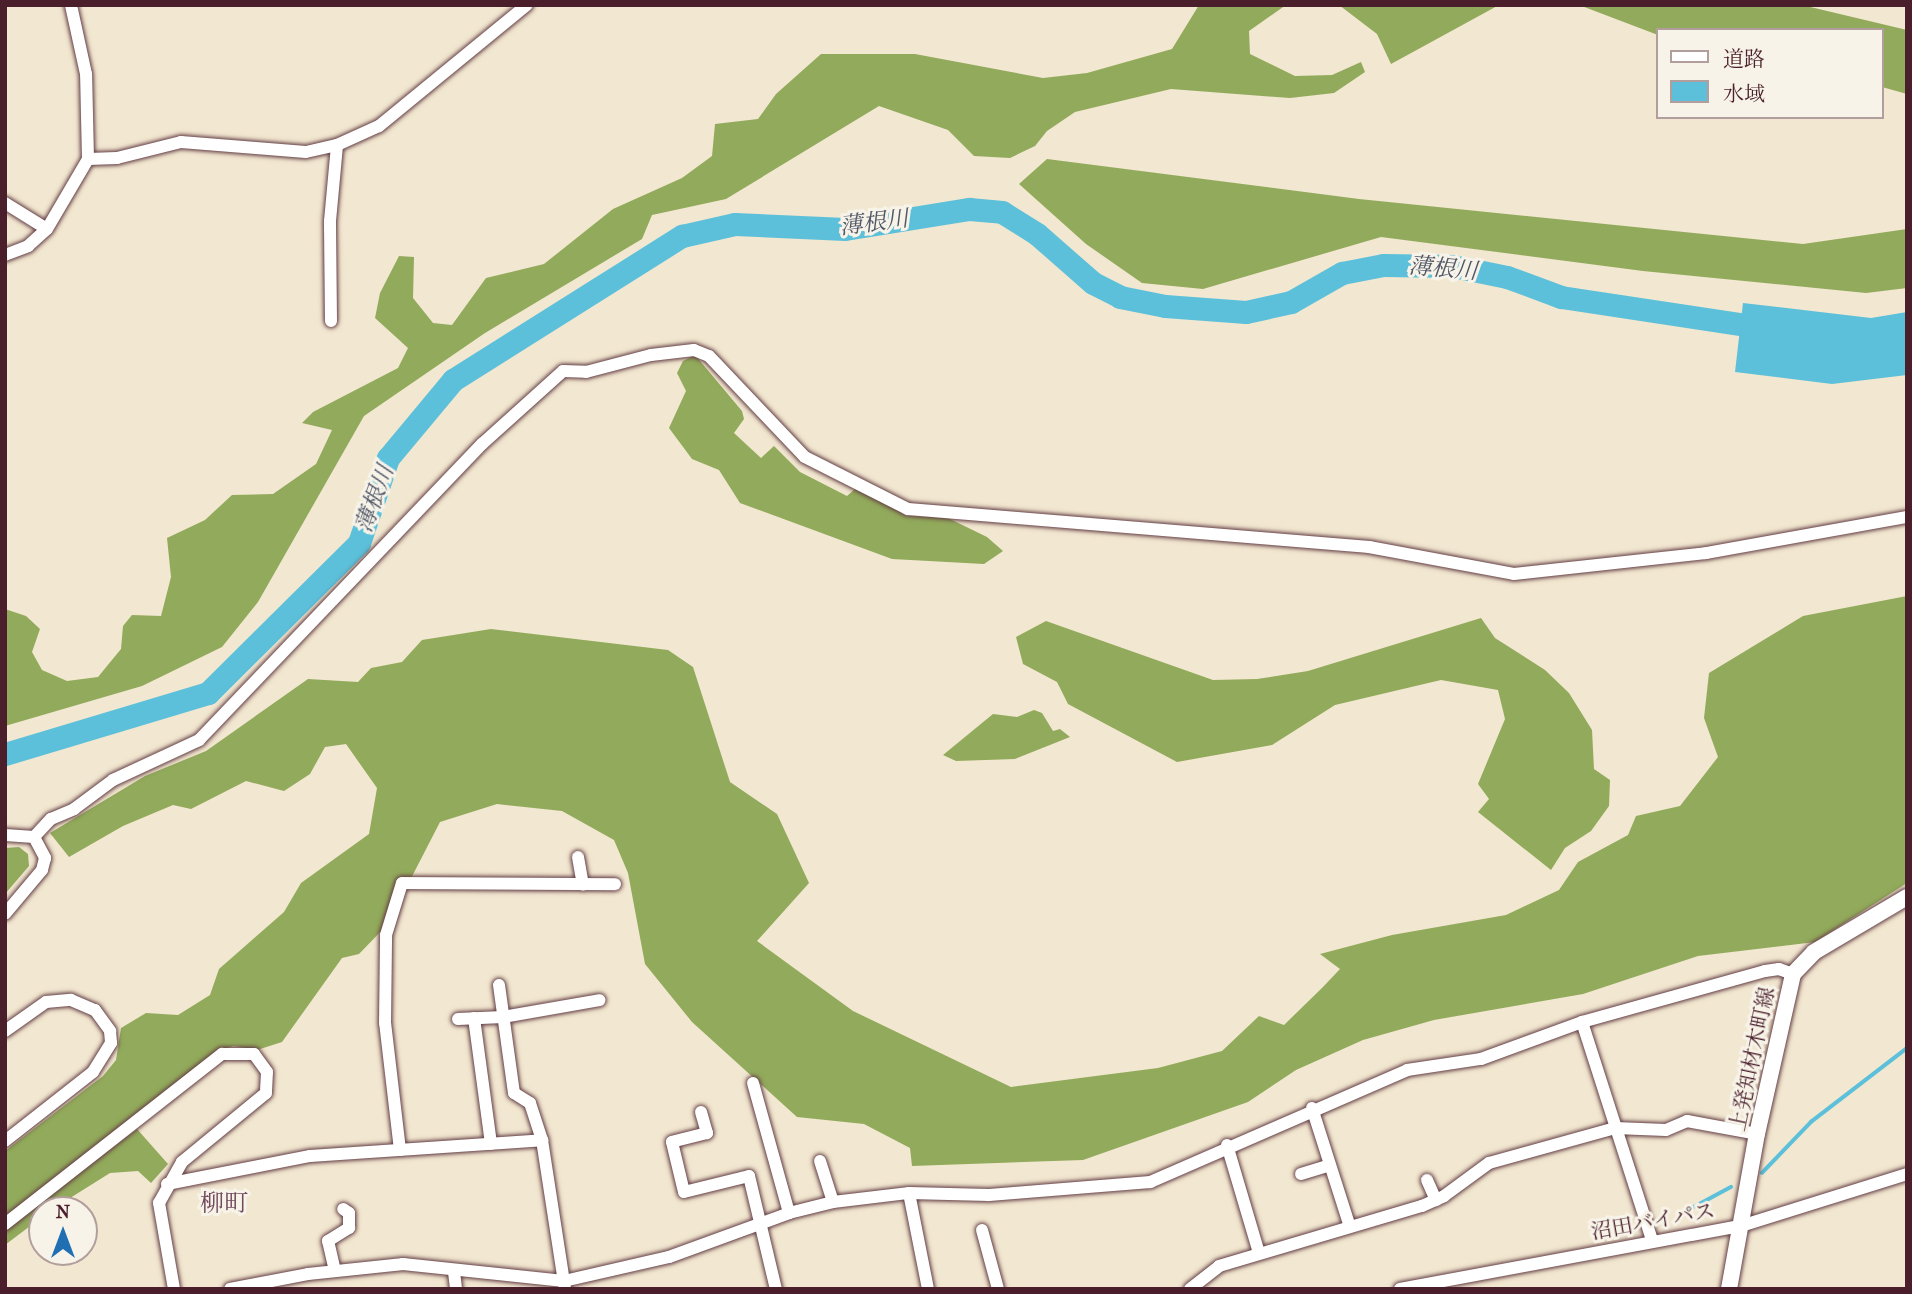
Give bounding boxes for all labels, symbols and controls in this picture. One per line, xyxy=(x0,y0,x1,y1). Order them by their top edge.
legend xyxy=(1657,28,1884,119)
text: 道路 xyxy=(1723,47,1765,71)
text: 水域 xyxy=(1723,82,1765,106)
water label: 薄根川 xyxy=(838,205,910,241)
water label: 薄根川 xyxy=(1407,252,1479,286)
water label: 薄根川 xyxy=(350,462,400,536)
street label: 上発知材木町線 xyxy=(1724,984,1780,1134)
district label: 柳町 xyxy=(200,1190,248,1218)
north arrow xyxy=(28,1196,98,1266)
street label: 沼田バイパス xyxy=(1589,1198,1717,1244)
text: N xyxy=(56,1201,70,1223)

